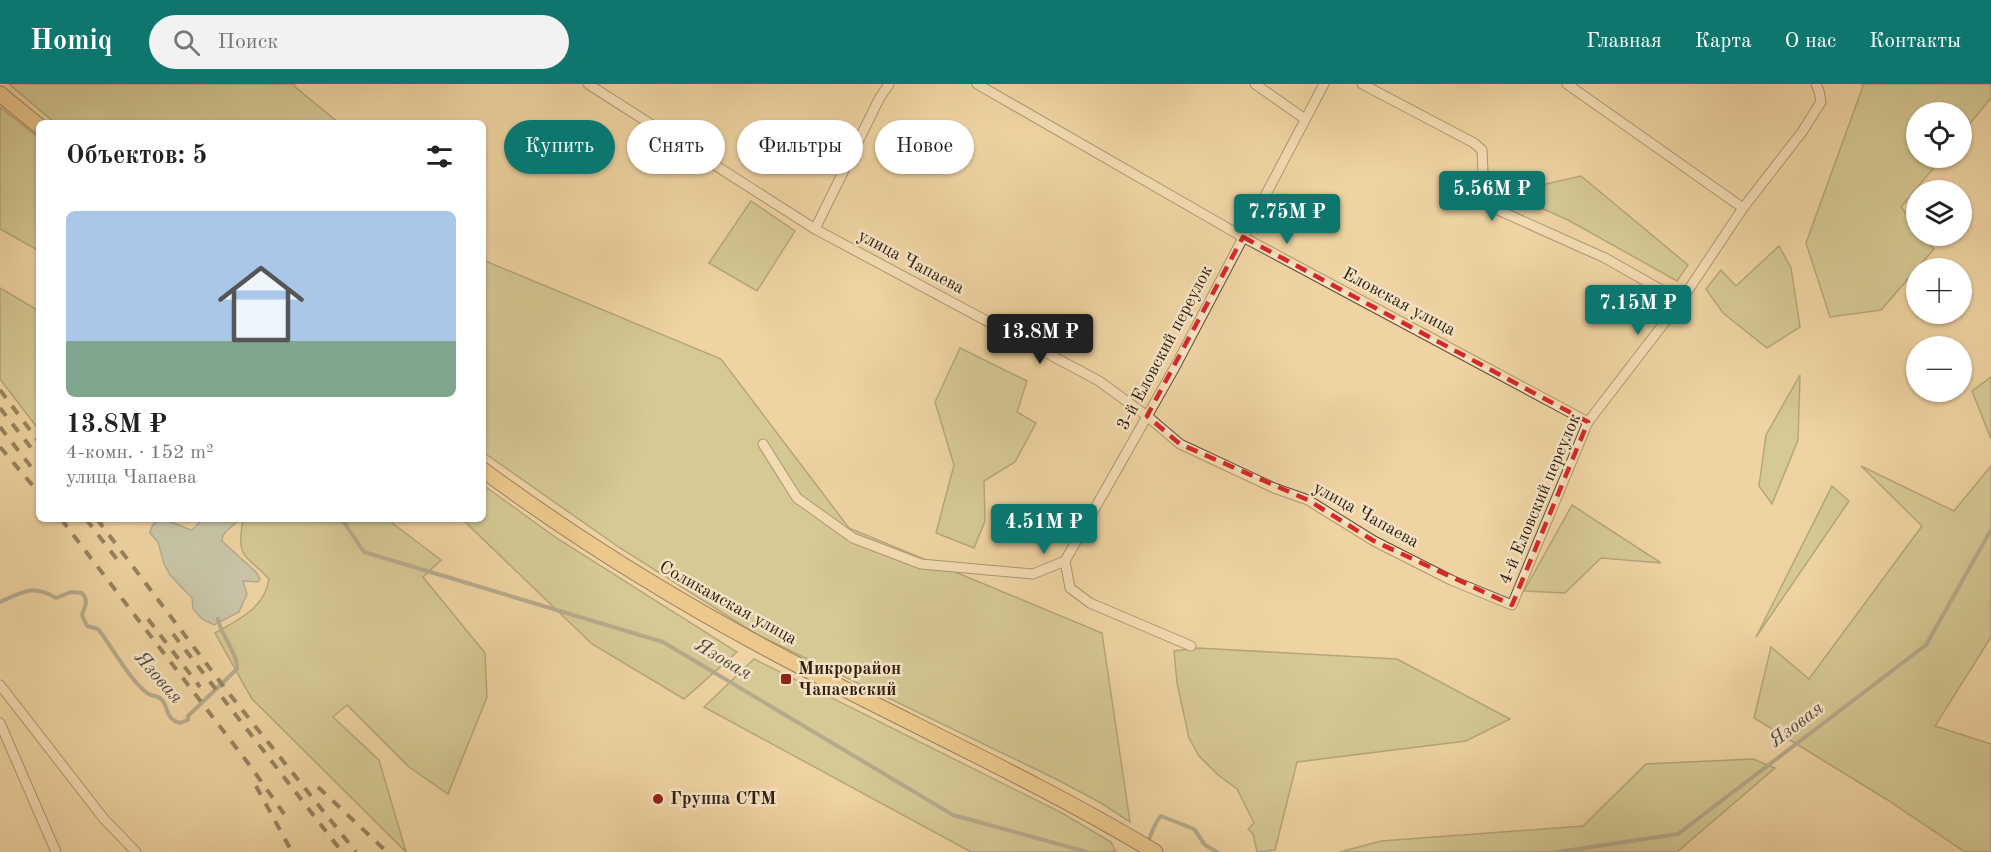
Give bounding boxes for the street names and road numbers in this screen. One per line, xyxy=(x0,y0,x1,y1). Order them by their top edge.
street label: улица Чапаева xyxy=(855,226,967,298)
street label: 3-й Еловский переулок xyxy=(1114,263,1216,433)
street label: Еловская улица xyxy=(1339,265,1459,339)
street label: 4-й Еловский переулок xyxy=(1496,411,1584,587)
street label: улица Чапаева xyxy=(1310,479,1422,551)
street label: Соликамская улица xyxy=(656,558,800,648)

